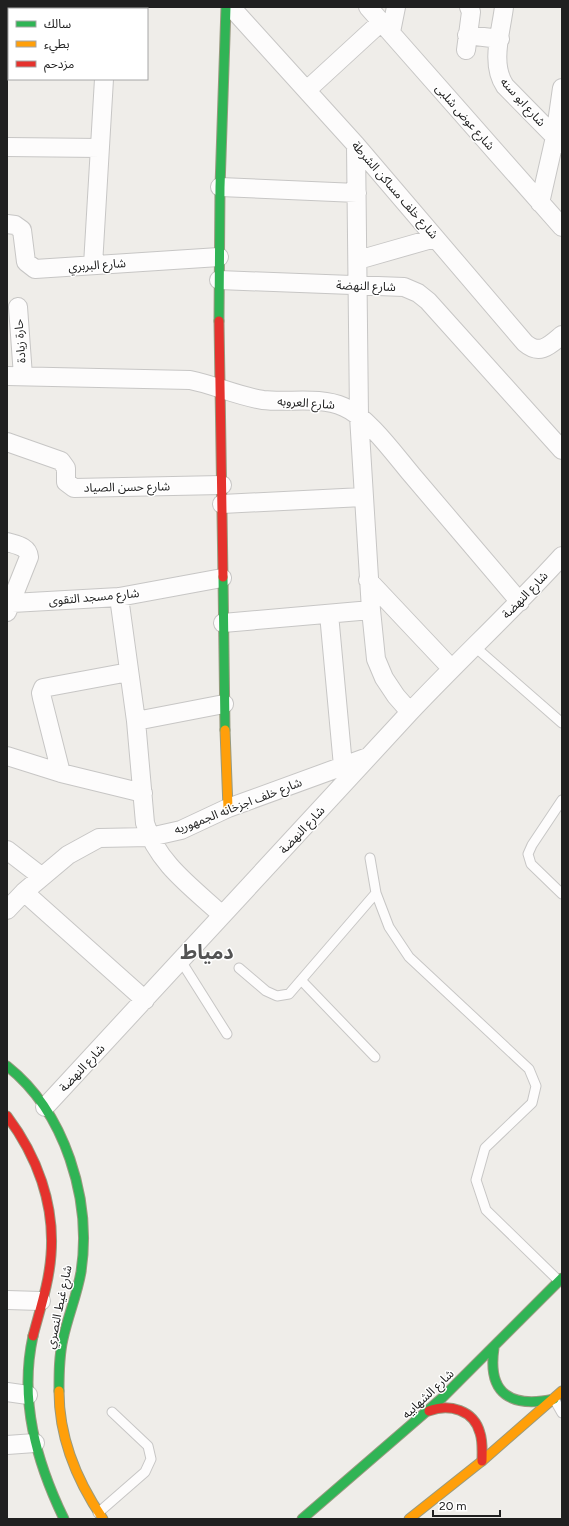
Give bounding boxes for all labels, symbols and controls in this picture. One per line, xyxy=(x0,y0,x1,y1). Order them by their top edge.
legend xyxy=(8,8,148,80)
text: سالك xyxy=(44,17,71,31)
text: بطيء xyxy=(44,37,70,54)
text: مزدحم xyxy=(44,57,74,73)
street label: شارع ابو سنه xyxy=(496,75,548,130)
street label: شارع عوض شلبى xyxy=(431,81,497,154)
street label: شارع خلف مساكن الشرطة xyxy=(347,138,441,243)
street label: شارع البربري xyxy=(68,256,127,277)
street label: شارع النهضة xyxy=(336,278,396,296)
street label: حارة زيادة xyxy=(11,319,29,363)
street label: شارع العروبه xyxy=(277,394,335,414)
street label: شارع حسن الصياد xyxy=(84,479,170,497)
street label: شارع النهضة xyxy=(499,569,552,623)
street label: شارع مسجد التقوى xyxy=(48,586,140,610)
street label: شارع خلف اجزخانه الجمهوريه xyxy=(172,775,305,839)
street label: شارع النهضة xyxy=(277,803,329,858)
district label: دمياط xyxy=(180,940,234,964)
street label: شارع النهضة xyxy=(57,1041,109,1096)
street label: شارع غيط النصري xyxy=(43,1264,77,1351)
street label: شارع الشهابيه xyxy=(399,1366,458,1423)
scale bar xyxy=(433,1492,500,1518)
text: 20 m xyxy=(439,1499,467,1513)

